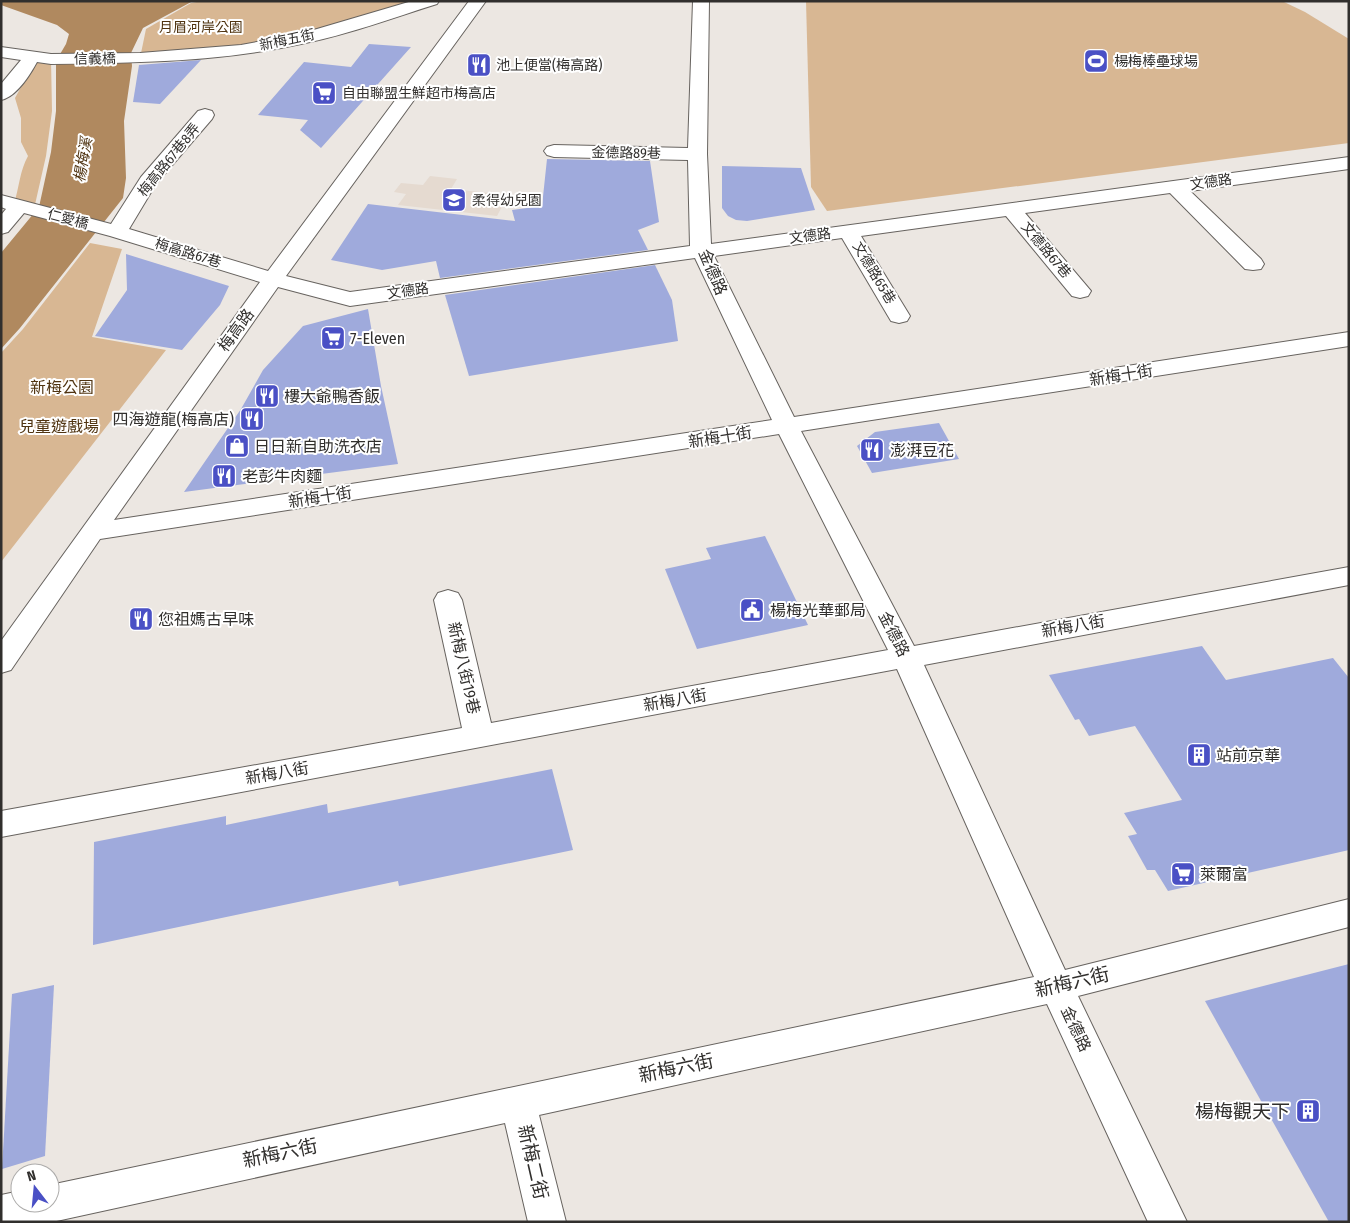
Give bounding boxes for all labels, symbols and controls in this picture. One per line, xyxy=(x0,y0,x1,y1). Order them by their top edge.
park label: 月眉河岸公園 xyxy=(159,19,243,36)
street label: 新梅五街 xyxy=(258,26,316,54)
sports icon: 楊梅棒壘球場 xyxy=(1083,48,1109,74)
street label: 信義橋 xyxy=(74,50,116,68)
restaurant icon: 池上便當(梅高路) xyxy=(466,52,492,78)
place label: 楊梅棒壘球場 xyxy=(1114,53,1198,70)
place label: 池上便當(梅高路) xyxy=(496,57,602,74)
supermarket icon: 自由聯盟生鮮超市梅高店 xyxy=(311,80,337,106)
place label: 自由聯盟生鮮超市梅高店 xyxy=(342,85,496,102)
street label: 梅高路67巷8弄 xyxy=(134,120,204,200)
water label: 楊梅溪 xyxy=(70,134,96,184)
street label: 金德路89巷 xyxy=(591,144,661,162)
street label: 文德路 xyxy=(1189,171,1233,193)
school or university icon: 柔得幼兒園 xyxy=(441,187,467,213)
place label: 柔得幼兒園 xyxy=(472,192,542,209)
street label: 仁愛橋 xyxy=(46,205,90,233)
street label: 文德路67巷 xyxy=(1018,218,1074,282)
street label: 文德路 xyxy=(788,225,832,247)
street label: 梅高路67巷 xyxy=(153,235,223,271)
street label: 文德路65巷 xyxy=(849,239,899,307)
street label: 金德路 xyxy=(695,246,731,298)
street label: 文德路 xyxy=(386,280,430,302)
street label: 梅高路 xyxy=(214,305,258,355)
supermarket icon: 7-Eleven xyxy=(320,325,346,351)
place label: 7-Eleven xyxy=(350,329,405,348)
street label: 新梅十街 xyxy=(1088,361,1154,389)
park label: 新梅公園 xyxy=(30,378,94,397)
restaurant icon: 樓大爺鴨香飯 xyxy=(254,383,280,409)
place label: 樓大爺鴨香飯 xyxy=(284,387,380,406)
restaurant icon: 四海遊龍(梅高店) xyxy=(239,406,265,432)
place label: 四海遊龍(梅高店) xyxy=(113,410,234,429)
park label: 兒童遊戲場 xyxy=(19,417,99,436)
street label: 新梅十街 xyxy=(687,423,753,451)
shop icon: 日日新自助洗衣店 xyxy=(224,433,250,459)
place label: 日日新自助洗衣店 xyxy=(254,437,382,456)
restaurant icon: 澎湃豆花 xyxy=(859,437,885,463)
place label: 澎湃豆花 xyxy=(890,441,954,460)
restaurant icon: 老彭牛肉麵 xyxy=(211,463,237,489)
place label: 老彭牛肉麵 xyxy=(242,467,322,486)
street label: 新梅十街 xyxy=(287,483,353,511)
public building icon: 楊梅光華郵局 xyxy=(739,597,765,623)
place label: 楊梅光華郵局 xyxy=(770,601,866,620)
restaurant icon: 您祖媽古早味 xyxy=(128,606,154,632)
street label: 金德路 xyxy=(875,608,913,660)
place label: 您祖媽古早味 xyxy=(158,610,254,629)
street label: 新梅八街 xyxy=(1040,611,1106,641)
street label: 新梅八街19巷 xyxy=(444,620,484,716)
street label: 新梅八街 xyxy=(642,685,708,715)
building icon: 站前京華 xyxy=(1186,742,1212,768)
place label: 站前京華 xyxy=(1216,746,1280,765)
street label: 新梅八街 xyxy=(244,758,310,788)
supermarket icon: 萊爾富 xyxy=(1170,861,1196,887)
place label: 萊爾富 xyxy=(1200,865,1248,884)
street label: 新梅六街 xyxy=(1032,962,1112,1002)
street label: 金德路 xyxy=(1057,1003,1095,1055)
street label: 新梅六街 xyxy=(636,1049,716,1087)
building icon: 楊梅觀天下 xyxy=(1295,1098,1321,1124)
place label: 楊梅觀天下 xyxy=(1195,1100,1290,1123)
street label: 新梅二街 xyxy=(513,1122,553,1202)
street label: 新梅六街 xyxy=(240,1134,320,1172)
north arrow xyxy=(10,1163,60,1213)
text: N xyxy=(25,1167,38,1185)

